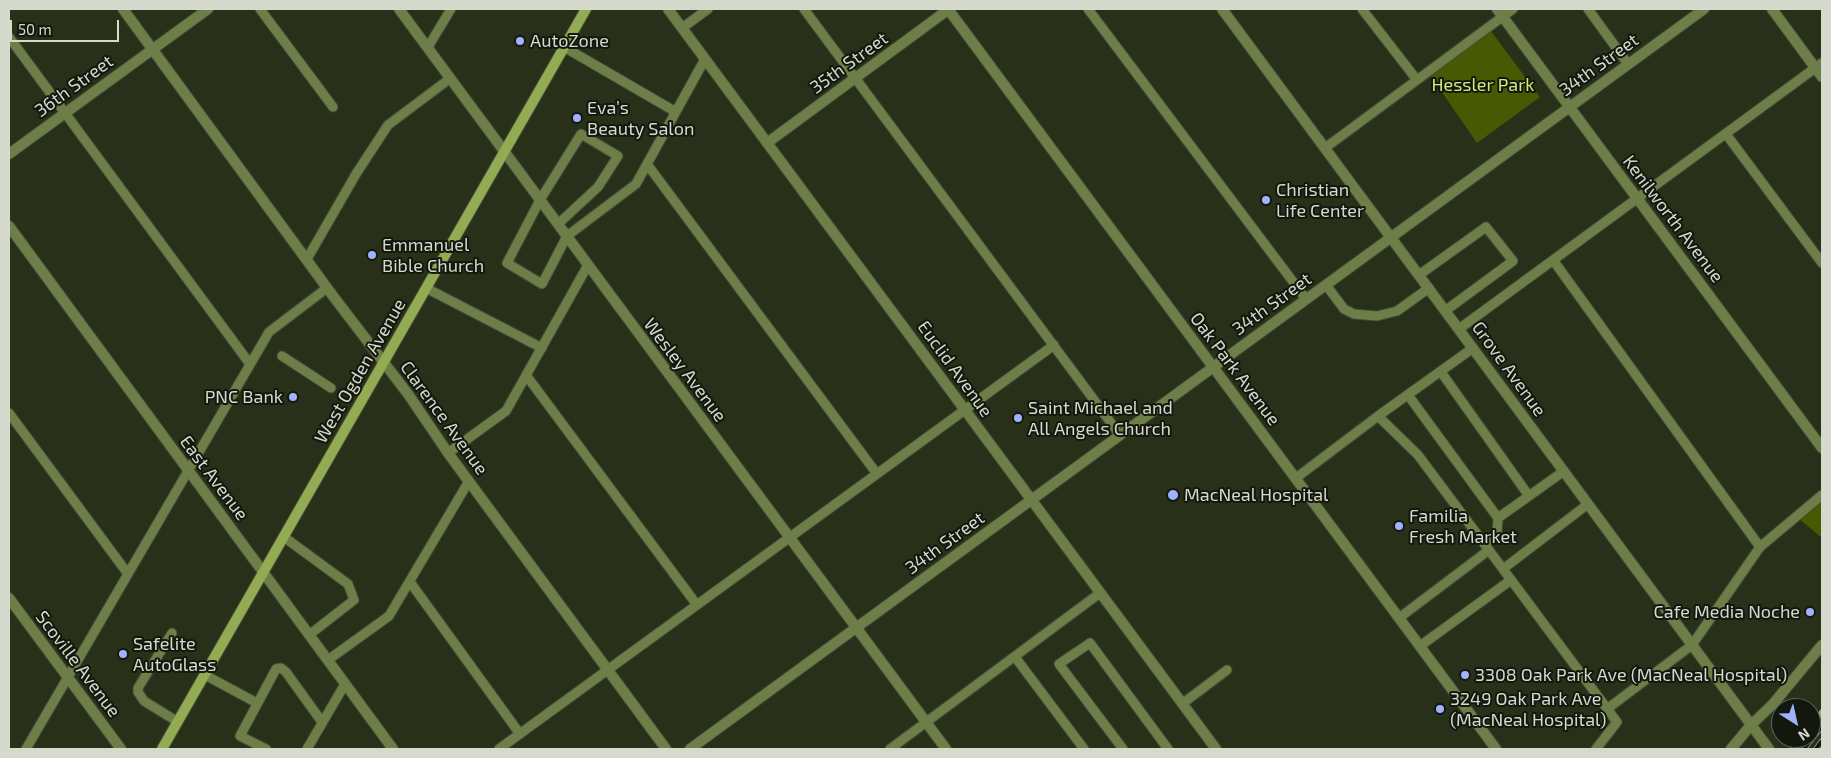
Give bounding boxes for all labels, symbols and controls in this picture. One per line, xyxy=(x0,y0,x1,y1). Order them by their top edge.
scale bar xyxy=(12,10,121,42)
text: 50 m xyxy=(18,20,52,38)
street label: 35th Street xyxy=(806,28,892,98)
street label: 34th Street xyxy=(1555,29,1643,101)
place label: AutoZone xyxy=(530,30,609,52)
marker: AutoZone xyxy=(514,35,526,47)
street label: 36th Street xyxy=(31,50,117,122)
park label: Hessler Park xyxy=(1431,74,1535,96)
place label: Eva’s Beauty Salon xyxy=(587,97,694,140)
marker: Eva’s Beauty Salon xyxy=(571,112,583,124)
street label: Kenilworth Avenue xyxy=(1618,151,1728,287)
place label: Christian Life Center xyxy=(1276,179,1364,222)
marker: Christian Life Center xyxy=(1260,194,1272,206)
place label: Emmanuel Bible Church xyxy=(382,234,484,276)
marker: Emmanuel Bible Church xyxy=(366,249,378,261)
street label: 34th Street xyxy=(1228,268,1316,340)
street label: West Ogden Avenue xyxy=(310,295,410,447)
street label: Oak Park Avenue xyxy=(1185,308,1285,430)
street label: Wesley Avenue xyxy=(639,314,731,426)
street label: Euclid Avenue xyxy=(913,317,997,421)
street label: Grove Avenue xyxy=(1467,317,1551,421)
street label: Clarence Avenue xyxy=(396,357,492,479)
place label: PNC Bank xyxy=(205,386,283,408)
marker: PNC Bank xyxy=(287,391,299,403)
place label: Saint Michael and All Angels Church xyxy=(1028,397,1173,439)
marker: Saint Michael and All Angels Church xyxy=(1012,412,1024,424)
street label: East Avenue xyxy=(175,431,253,525)
place label: MacNeal Hospital xyxy=(1184,484,1328,506)
marker: MacNeal Hospital xyxy=(1166,488,1180,502)
place label: Familia Fresh Market xyxy=(1409,505,1517,548)
street label: 34th Street xyxy=(901,507,989,579)
marker: Familia Fresh Market xyxy=(1393,520,1405,532)
place label: Cafe Media Noche xyxy=(1654,601,1800,623)
marker: Cafe Media Noche xyxy=(1804,606,1816,618)
street label: Scoville Avenue xyxy=(31,607,125,721)
place label: Safelite AutoGlass xyxy=(133,633,216,676)
marker: Safelite AutoGlass xyxy=(117,648,129,660)
place label: 3308 Oak Park Ave (MacNeal Hospital) xyxy=(1475,664,1787,686)
marker: 3308 Oak Park Ave (MacNeal Hospital) xyxy=(1459,669,1471,681)
place label: 3249 Oak Park Ave (MacNeal Hospital) xyxy=(1450,688,1606,731)
north arrow xyxy=(1771,698,1821,748)
marker: 3249 Oak Park Ave (MacNeal Hospital) xyxy=(1434,703,1446,715)
text: N xyxy=(1795,725,1813,745)

